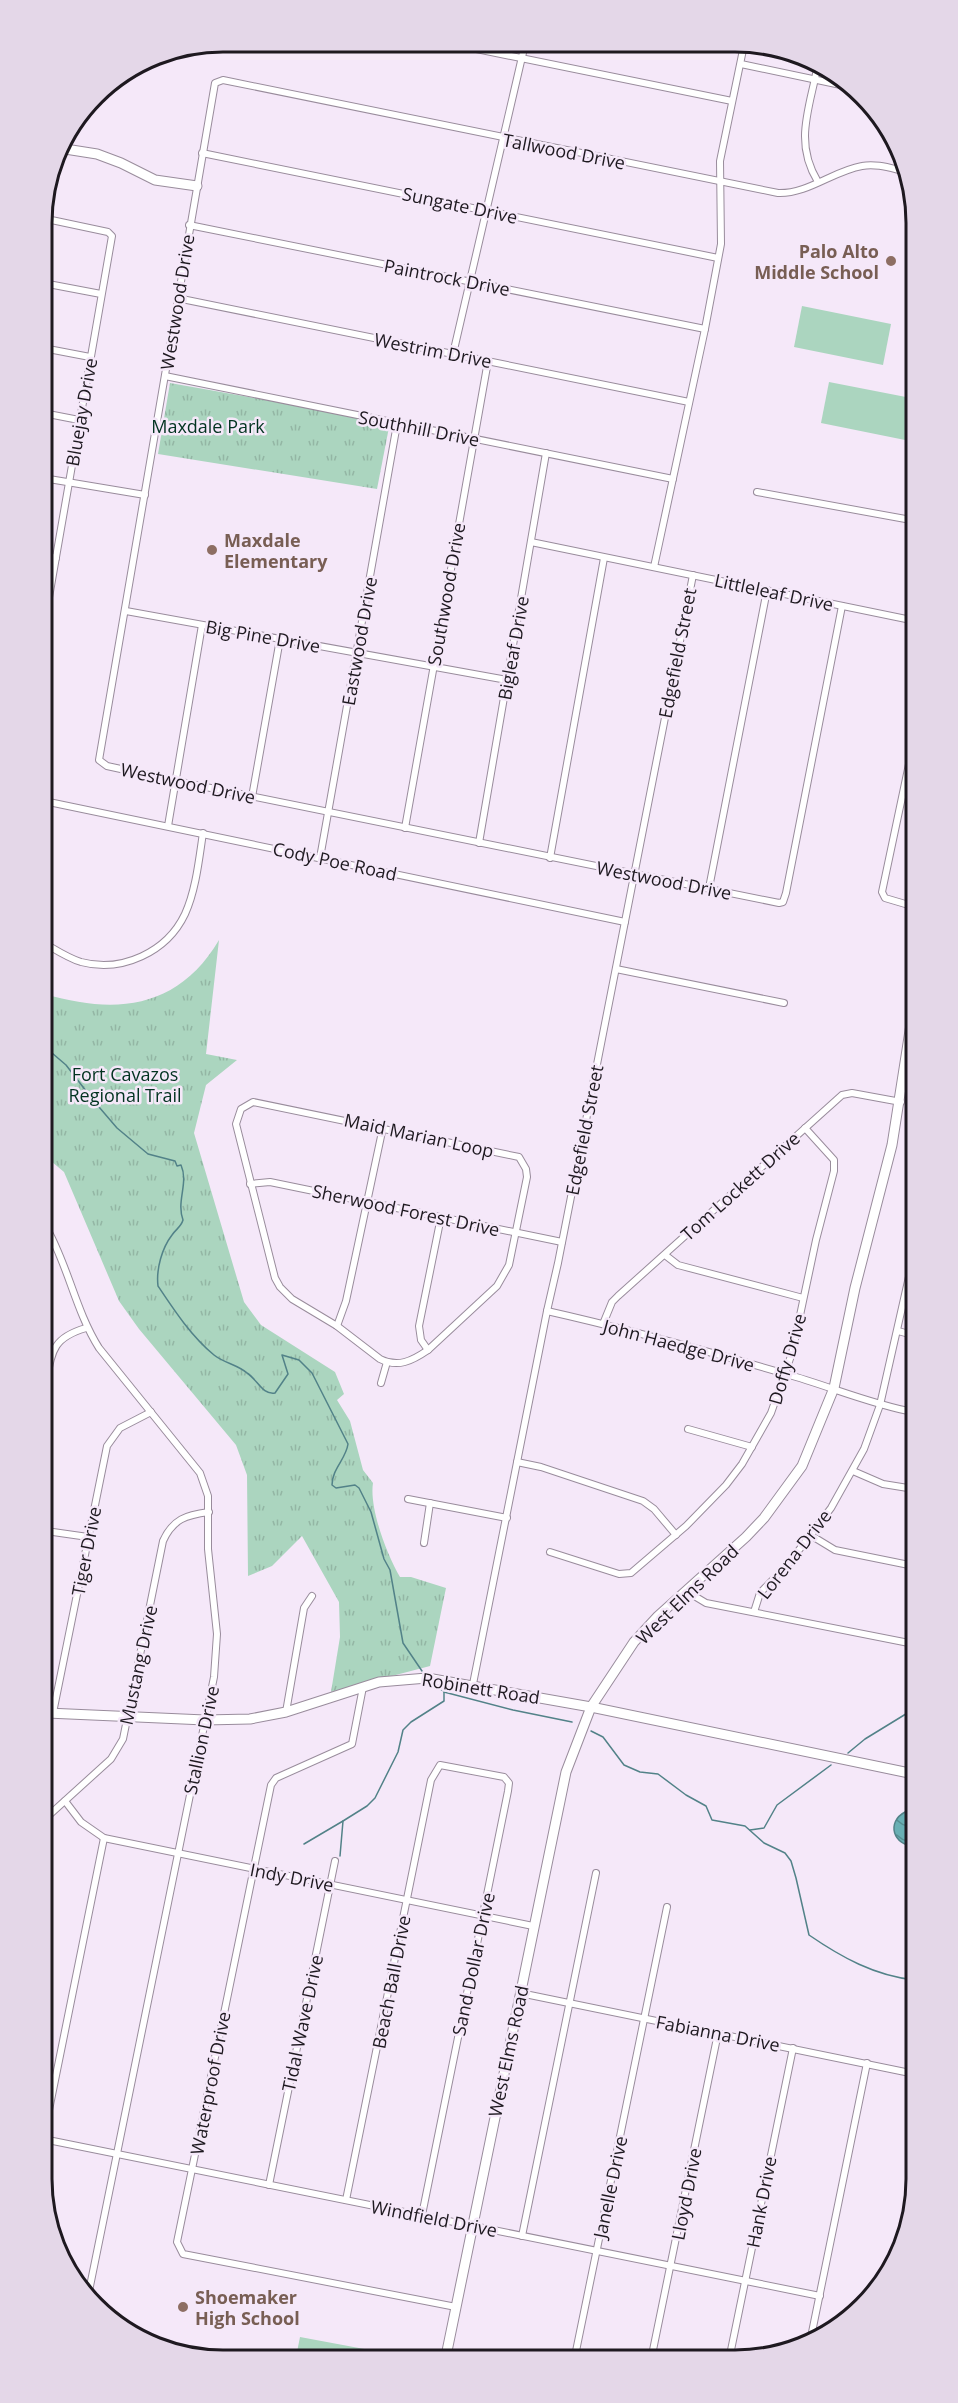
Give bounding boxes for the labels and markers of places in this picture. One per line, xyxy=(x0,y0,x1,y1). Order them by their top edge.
place label: Palo Alto Middle School xyxy=(754,239,879,284)
marker: Palo Alto Middle School xyxy=(884,254,898,268)
place label: Maxdale Elementary xyxy=(224,528,328,573)
marker: Maxdale Elementary xyxy=(205,543,219,557)
place label: Shoemaker High School xyxy=(195,2285,300,2330)
marker: Shoemaker High School xyxy=(176,2300,190,2314)

